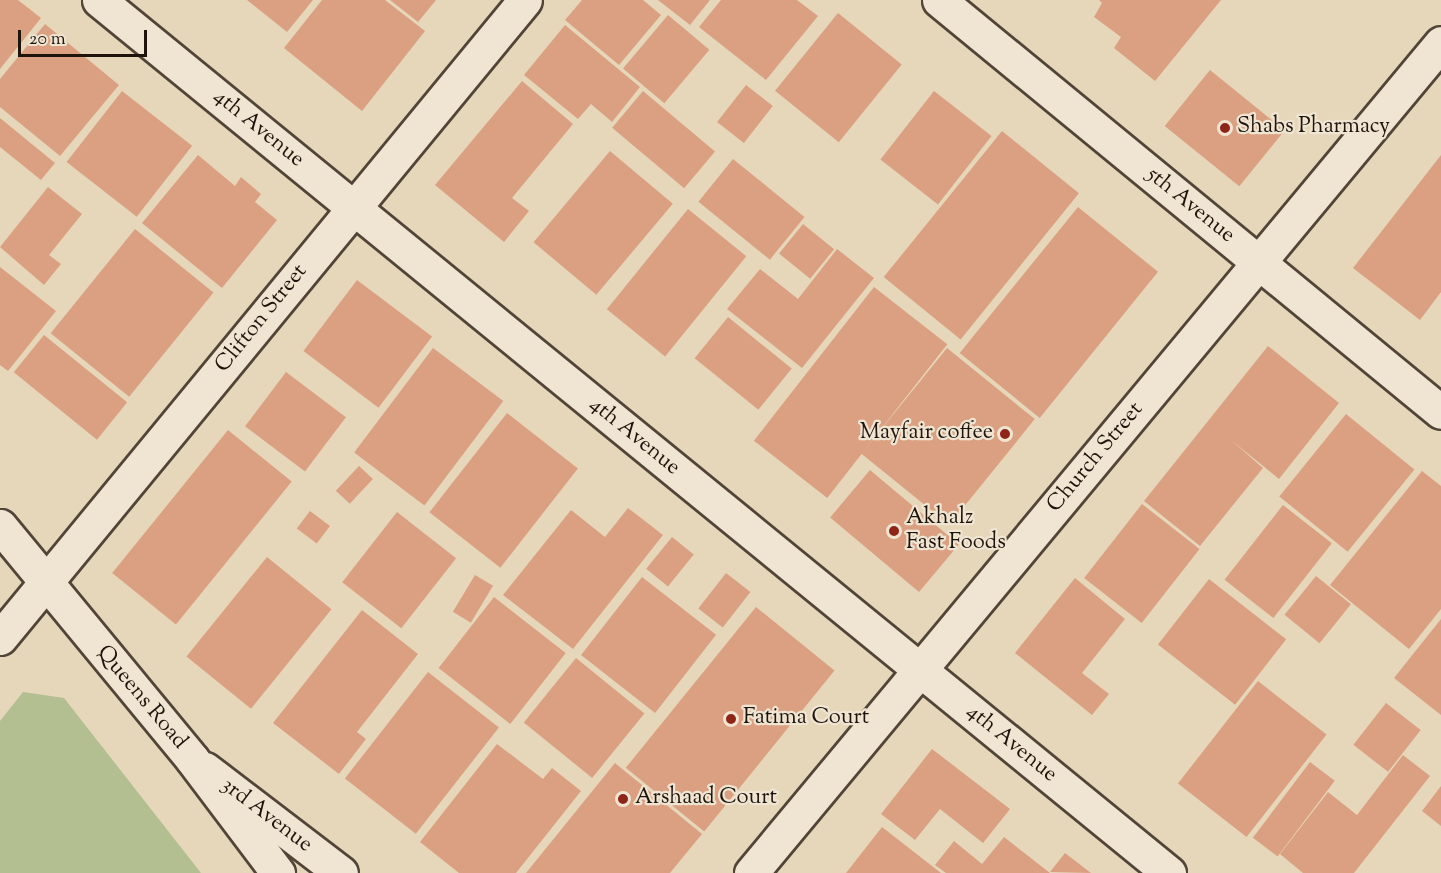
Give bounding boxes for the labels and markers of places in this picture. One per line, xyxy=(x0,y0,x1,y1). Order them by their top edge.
place label: Shabs Pharmacy xyxy=(1237,115,1390,141)
marker: Shabs Pharmacy xyxy=(1218,121,1232,135)
place label: Mayfair coffee xyxy=(860,421,993,447)
marker: Mayfair coffee xyxy=(998,427,1012,441)
place label: Akhalz Fast Foods xyxy=(906,505,1006,556)
marker: Akhalz Fast Foods xyxy=(887,524,901,538)
place label: Fatima Court xyxy=(743,706,869,732)
marker: Fatima Court xyxy=(724,712,738,726)
place label: Arshaad Court xyxy=(635,786,777,812)
marker: Arshaad Court xyxy=(616,792,630,806)

